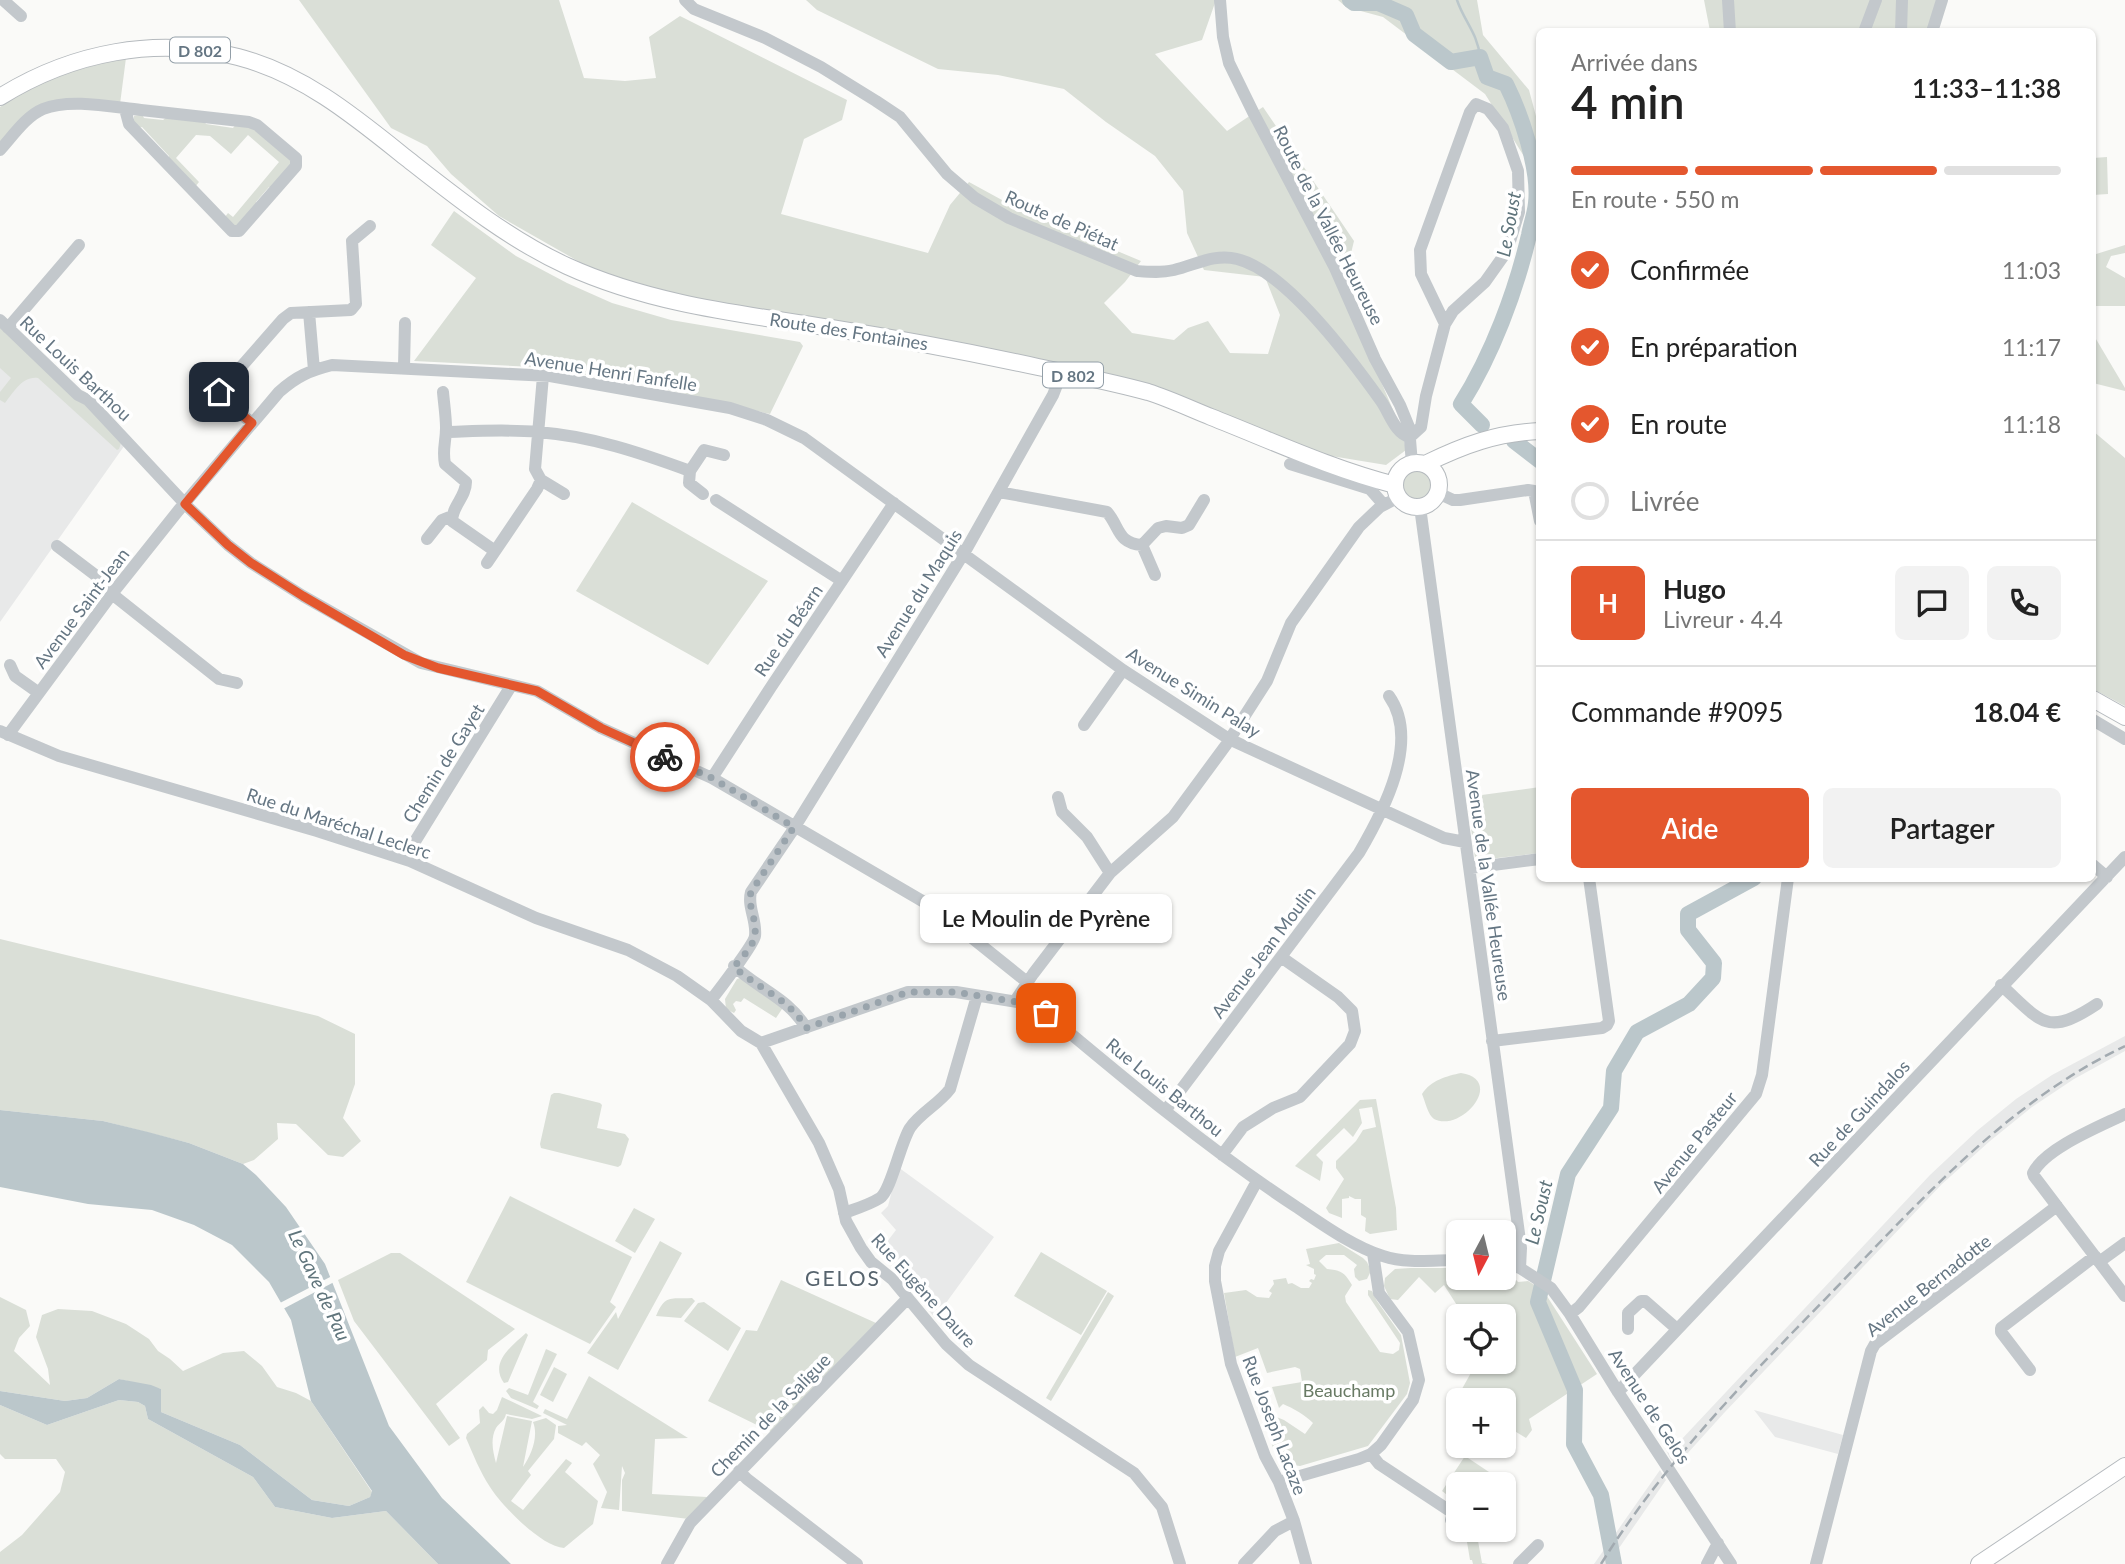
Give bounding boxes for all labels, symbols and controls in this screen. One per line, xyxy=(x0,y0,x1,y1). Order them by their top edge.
road number: D 802 xyxy=(170,38,230,62)
text: Arrivée dans xyxy=(1571,48,1698,76)
text: 11:33–11:38 xyxy=(1912,72,2061,104)
text: 4 min xyxy=(1571,74,1685,129)
street label: Route de la Vallée Heureuse xyxy=(1269,122,1389,328)
street label: Route de Piétat xyxy=(1002,185,1123,255)
text: En route · 550 m xyxy=(1571,185,1739,213)
water label: Le Soust xyxy=(1491,189,1525,258)
icon: check xyxy=(1571,251,1609,289)
text: Confirmée xyxy=(1630,254,1749,286)
text: 11:03 xyxy=(2002,256,2061,284)
street label: Route des Fontaines xyxy=(768,308,930,354)
street label: Rue Louis Barthou xyxy=(16,311,136,425)
icon: check xyxy=(1571,328,1609,366)
text: En préparation xyxy=(1630,331,1798,363)
text: 11:17 xyxy=(2002,333,2061,361)
street label: Avenue Henri Fanfelle xyxy=(523,347,699,395)
pin xyxy=(189,362,249,422)
road number: D 802 xyxy=(1043,362,1103,388)
icon: home xyxy=(200,373,238,411)
icon: check xyxy=(1571,405,1609,443)
text: En route xyxy=(1630,408,1727,440)
text: 11:18 xyxy=(2002,410,2061,438)
text: Livrée xyxy=(1630,485,1699,517)
street label: Avenue du Maquis xyxy=(870,525,966,661)
street label: Avenue Saint-Jean xyxy=(29,543,133,673)
button: chat xyxy=(1895,566,1969,640)
button: phone xyxy=(1987,566,2061,640)
text: Hugo xyxy=(1663,573,1726,605)
street label: Rue du Béarn xyxy=(749,580,827,680)
text: H xyxy=(1598,587,1618,619)
text: Livreur · 4.4 xyxy=(1663,605,1783,633)
street label: Avenue Simin Palay xyxy=(1123,642,1266,742)
text: Commande #9095 xyxy=(1571,696,1783,728)
text: 18.04 € xyxy=(1973,696,2061,728)
street label: Chemin de Gayet xyxy=(398,699,489,827)
courier xyxy=(630,722,700,792)
icon: bike xyxy=(646,738,684,776)
street label: Avenue de la Vallée Heureuse xyxy=(1462,768,1516,1002)
street label: Rue du Maréchal Leclerc xyxy=(244,783,434,863)
button: Aide xyxy=(1571,788,1809,868)
button: Partager xyxy=(1823,788,2061,868)
street label: Avenue Jean Moulin xyxy=(1206,882,1320,1022)
callout: Le Moulin de Pyrène xyxy=(920,894,1172,943)
text: Le Moulin de Pyrène xyxy=(942,904,1150,932)
pin xyxy=(1016,983,1076,1043)
icon: bag xyxy=(1027,994,1065,1032)
street label: Rue Louis Barthou xyxy=(1102,1033,1228,1141)
street label: Rue de Guindalos xyxy=(1804,1055,1914,1171)
street label: Avenue Pasteur xyxy=(1646,1087,1742,1197)
water label: Le Soust xyxy=(1519,1177,1557,1247)
north arrow xyxy=(1446,1220,1516,1290)
map controls xyxy=(1446,1220,1516,1542)
water label: Le Gave de Pau xyxy=(284,1226,356,1344)
street label: Rue Eugène Daure xyxy=(867,1228,981,1352)
street label: Avenue Bernadotte xyxy=(1861,1229,1995,1341)
district label: GELOS xyxy=(805,1265,881,1290)
button: locate xyxy=(1446,1304,1516,1374)
street label: Avenue de Gelos xyxy=(1605,1344,1696,1468)
street label: Chemin de la Saligue xyxy=(705,1349,835,1481)
street label: Rue Joseph Lacaze xyxy=(1238,1352,1312,1498)
park label: Beauchamp xyxy=(1303,1379,1395,1401)
button: + xyxy=(1446,1388,1516,1458)
button: − xyxy=(1446,1472,1516,1542)

